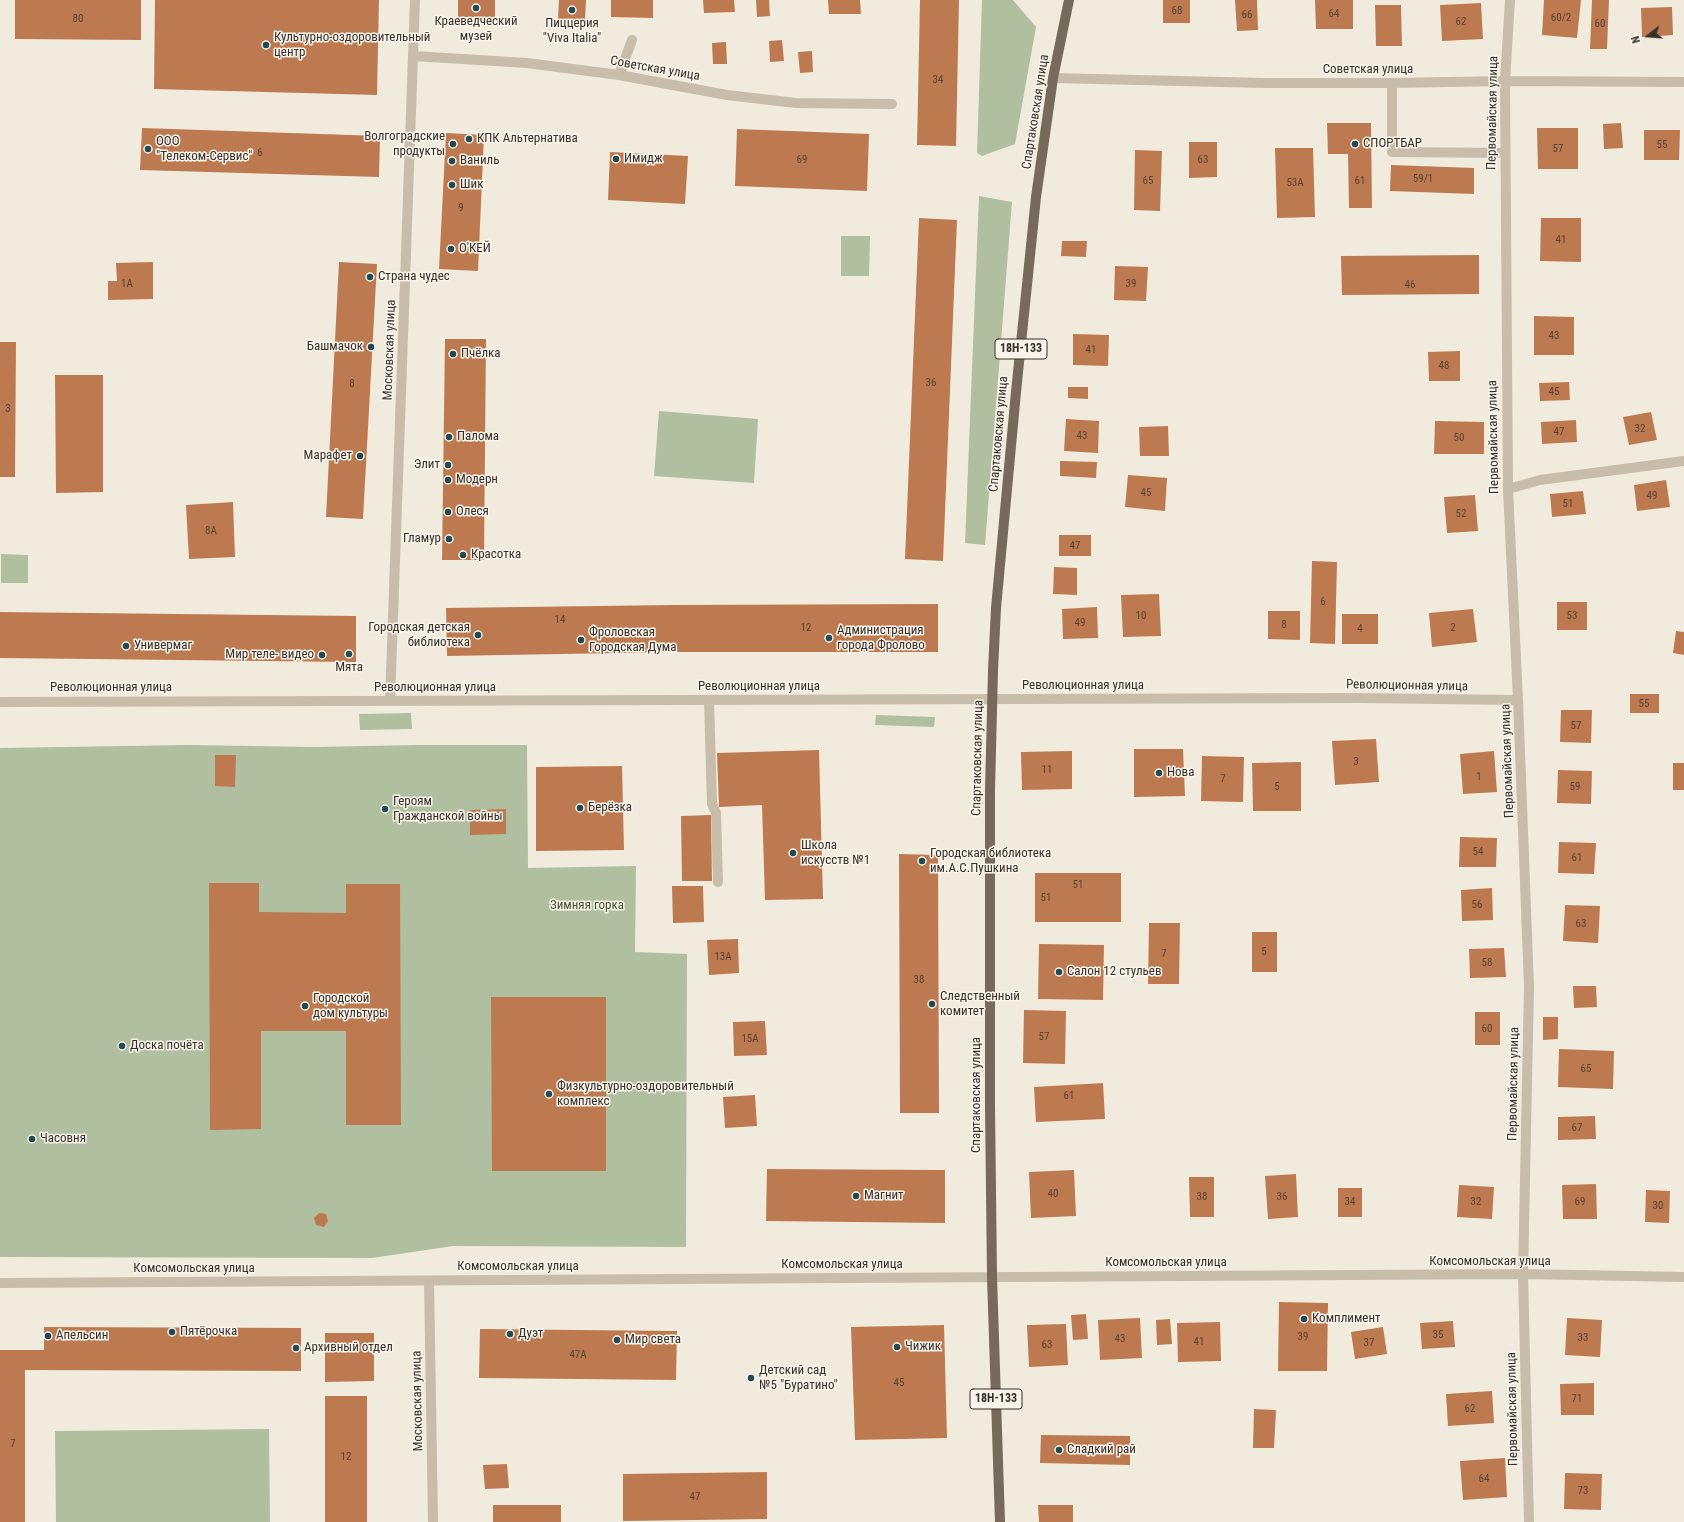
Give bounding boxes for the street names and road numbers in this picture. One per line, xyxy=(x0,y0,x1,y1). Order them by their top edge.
street label: Советская улица xyxy=(609,53,701,85)
street label: Спартаковская улица xyxy=(1019,53,1053,171)
street label: Первомайская улица xyxy=(1484,56,1502,170)
street label: Советская улица xyxy=(1323,62,1413,78)
street label: Московская улица xyxy=(380,299,400,401)
road number: 18Н-133 xyxy=(995,339,1047,359)
street label: Спартаковская улица xyxy=(986,375,1012,493)
street label: Первомайская улица xyxy=(1485,380,1503,494)
street label: Революционная улица xyxy=(1346,677,1468,695)
street label: Революционная улица xyxy=(1022,678,1144,694)
street label: Революционная улица xyxy=(698,679,820,695)
street label: Революционная улица xyxy=(50,680,172,696)
street label: Революционная улица xyxy=(374,680,496,696)
street label: Спартаковская улица xyxy=(969,700,987,816)
street label: Первомайская улица xyxy=(1498,704,1518,818)
street label: Первомайская улица xyxy=(1505,1027,1523,1141)
street label: Спартаковская улица xyxy=(969,1037,985,1153)
street label: Комсомольская улица xyxy=(1429,1254,1551,1270)
street label: Комсомольская улица xyxy=(1105,1255,1227,1271)
street label: Комсомольская улица xyxy=(781,1257,903,1273)
street label: Комсомольская улица xyxy=(457,1259,579,1275)
street label: Комсомольская улица xyxy=(133,1261,255,1277)
street label: Московская улица xyxy=(409,1351,427,1451)
street label: Первомайская улица xyxy=(1504,1352,1522,1466)
road number: 18Н-133 xyxy=(970,1389,1022,1409)

